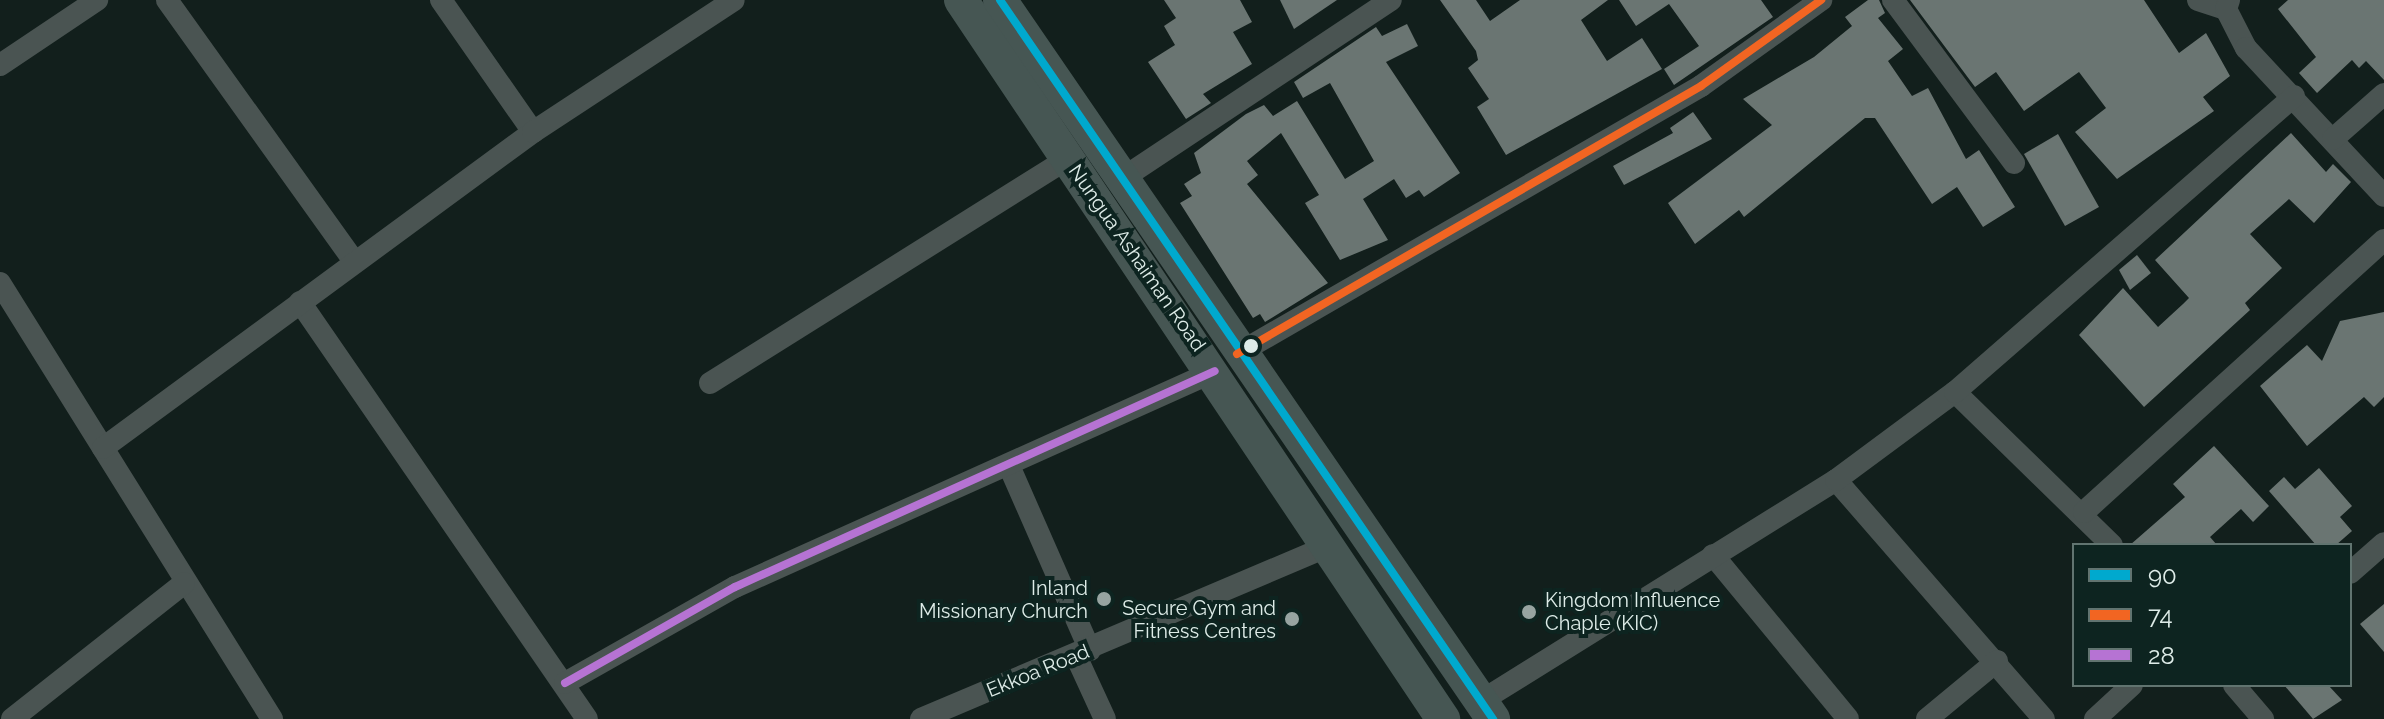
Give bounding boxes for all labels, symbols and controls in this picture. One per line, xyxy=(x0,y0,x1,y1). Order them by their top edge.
street label: Nungua Ashaiman Road xyxy=(1063,160,1211,356)
unlabelled marker xyxy=(1243,338,1259,354)
legend xyxy=(2072,543,2352,687)
text: 90 xyxy=(2148,561,2177,590)
place label: Inland Missionary Church xyxy=(918,576,1088,623)
place label: Kingdom Influence Chaple (KIC) xyxy=(1545,588,1720,635)
marker: Inland Missionary Church xyxy=(1095,590,1113,608)
place label: Secure Gym and Fitness Centres xyxy=(1122,596,1276,643)
text: 74 xyxy=(2148,601,2173,630)
marker: Kingdom Influence Chaple (KIC) xyxy=(1520,603,1538,621)
marker: Secure Gym and Fitness Centres xyxy=(1283,610,1301,628)
street label: Ekkoa Road xyxy=(983,640,1093,702)
text: 28 xyxy=(2148,641,2175,670)

